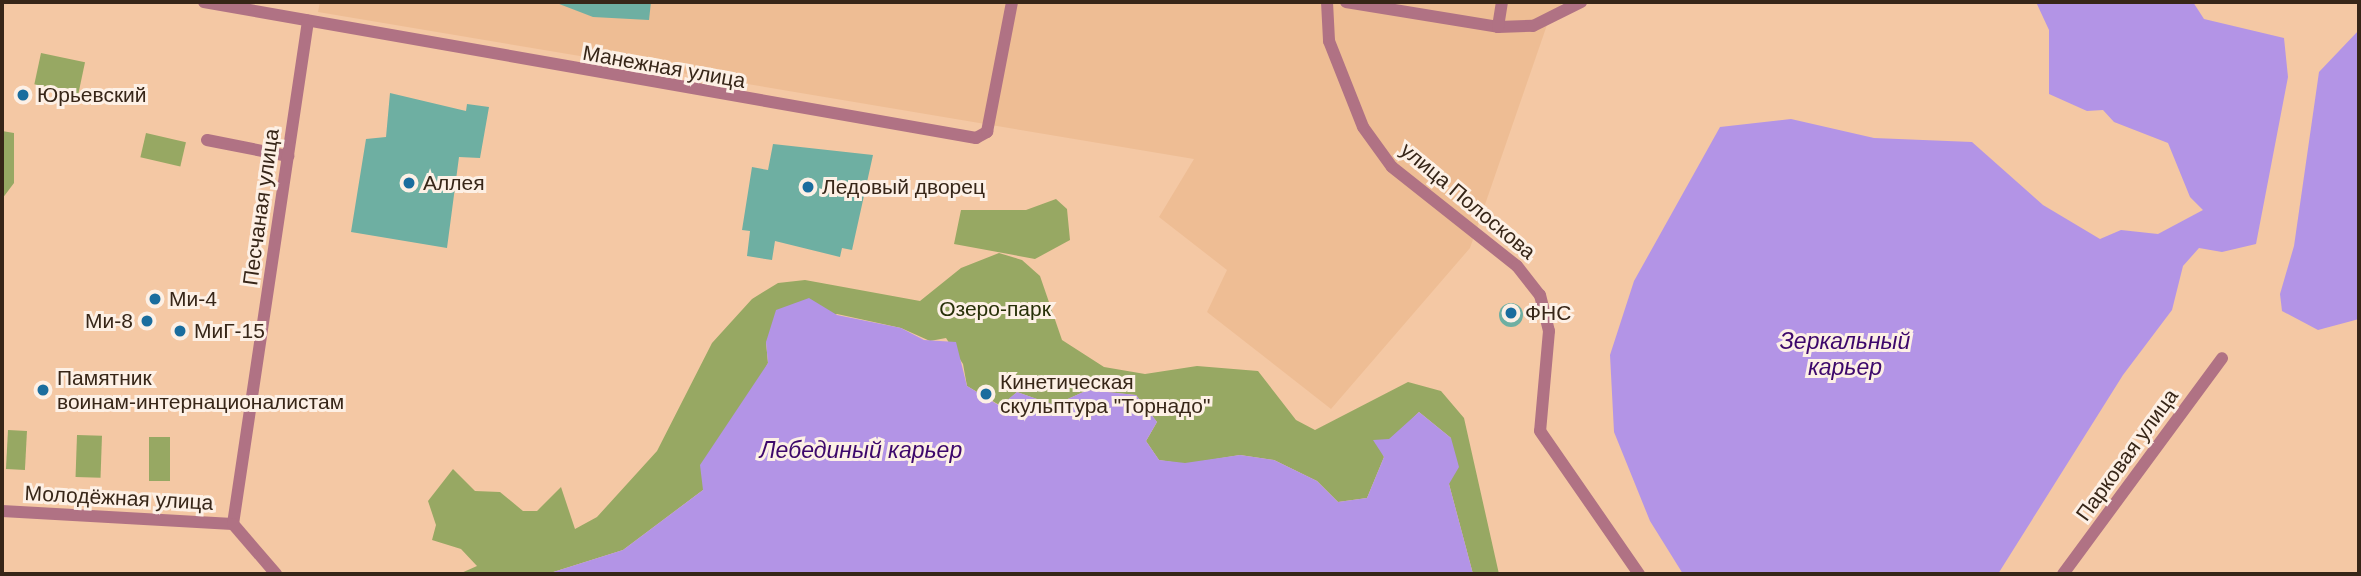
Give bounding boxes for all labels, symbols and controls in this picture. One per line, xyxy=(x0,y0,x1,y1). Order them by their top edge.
street label: Манежная улица xyxy=(581,40,747,94)
place label: Юрьевский xyxy=(37,82,147,108)
marker: Юрьевский xyxy=(15,87,31,103)
street label: Песчаная улица xyxy=(238,127,284,287)
street label: улица Полоскова xyxy=(1395,137,1541,265)
place label: Аллея xyxy=(423,170,485,196)
place label: Ледовый дворец xyxy=(822,174,985,200)
marker: Аллея xyxy=(401,175,417,191)
marker: Ледовый дворец xyxy=(800,179,816,195)
place label: Ми-4 xyxy=(169,286,217,312)
marker: Ми-4 xyxy=(147,291,163,307)
park label: Озеро-парк xyxy=(939,296,1051,322)
place label: ФНС xyxy=(1525,300,1571,326)
marker: ФНС xyxy=(1503,305,1519,321)
place label: Ми-8 xyxy=(85,308,133,334)
marker: Ми-8 xyxy=(139,313,155,329)
place label: МиГ-15 xyxy=(194,318,265,344)
marker: МиГ-15 xyxy=(172,323,188,339)
water label: Зеркальный карьер xyxy=(1780,327,1910,381)
place label: Памятник воинам-интернационалистам xyxy=(57,365,344,415)
place label: Кинетическая скульптура "Торнадо" xyxy=(1000,369,1211,419)
marker: Памятник воинам-интернационалистам xyxy=(35,382,51,398)
street label: Парковая улица xyxy=(2071,384,2183,526)
marker: Кинетическая скульптура "Торнадо" xyxy=(978,386,994,402)
water label: Лебединый карьер xyxy=(760,436,962,464)
street label: Молодёжная улица xyxy=(24,480,214,516)

